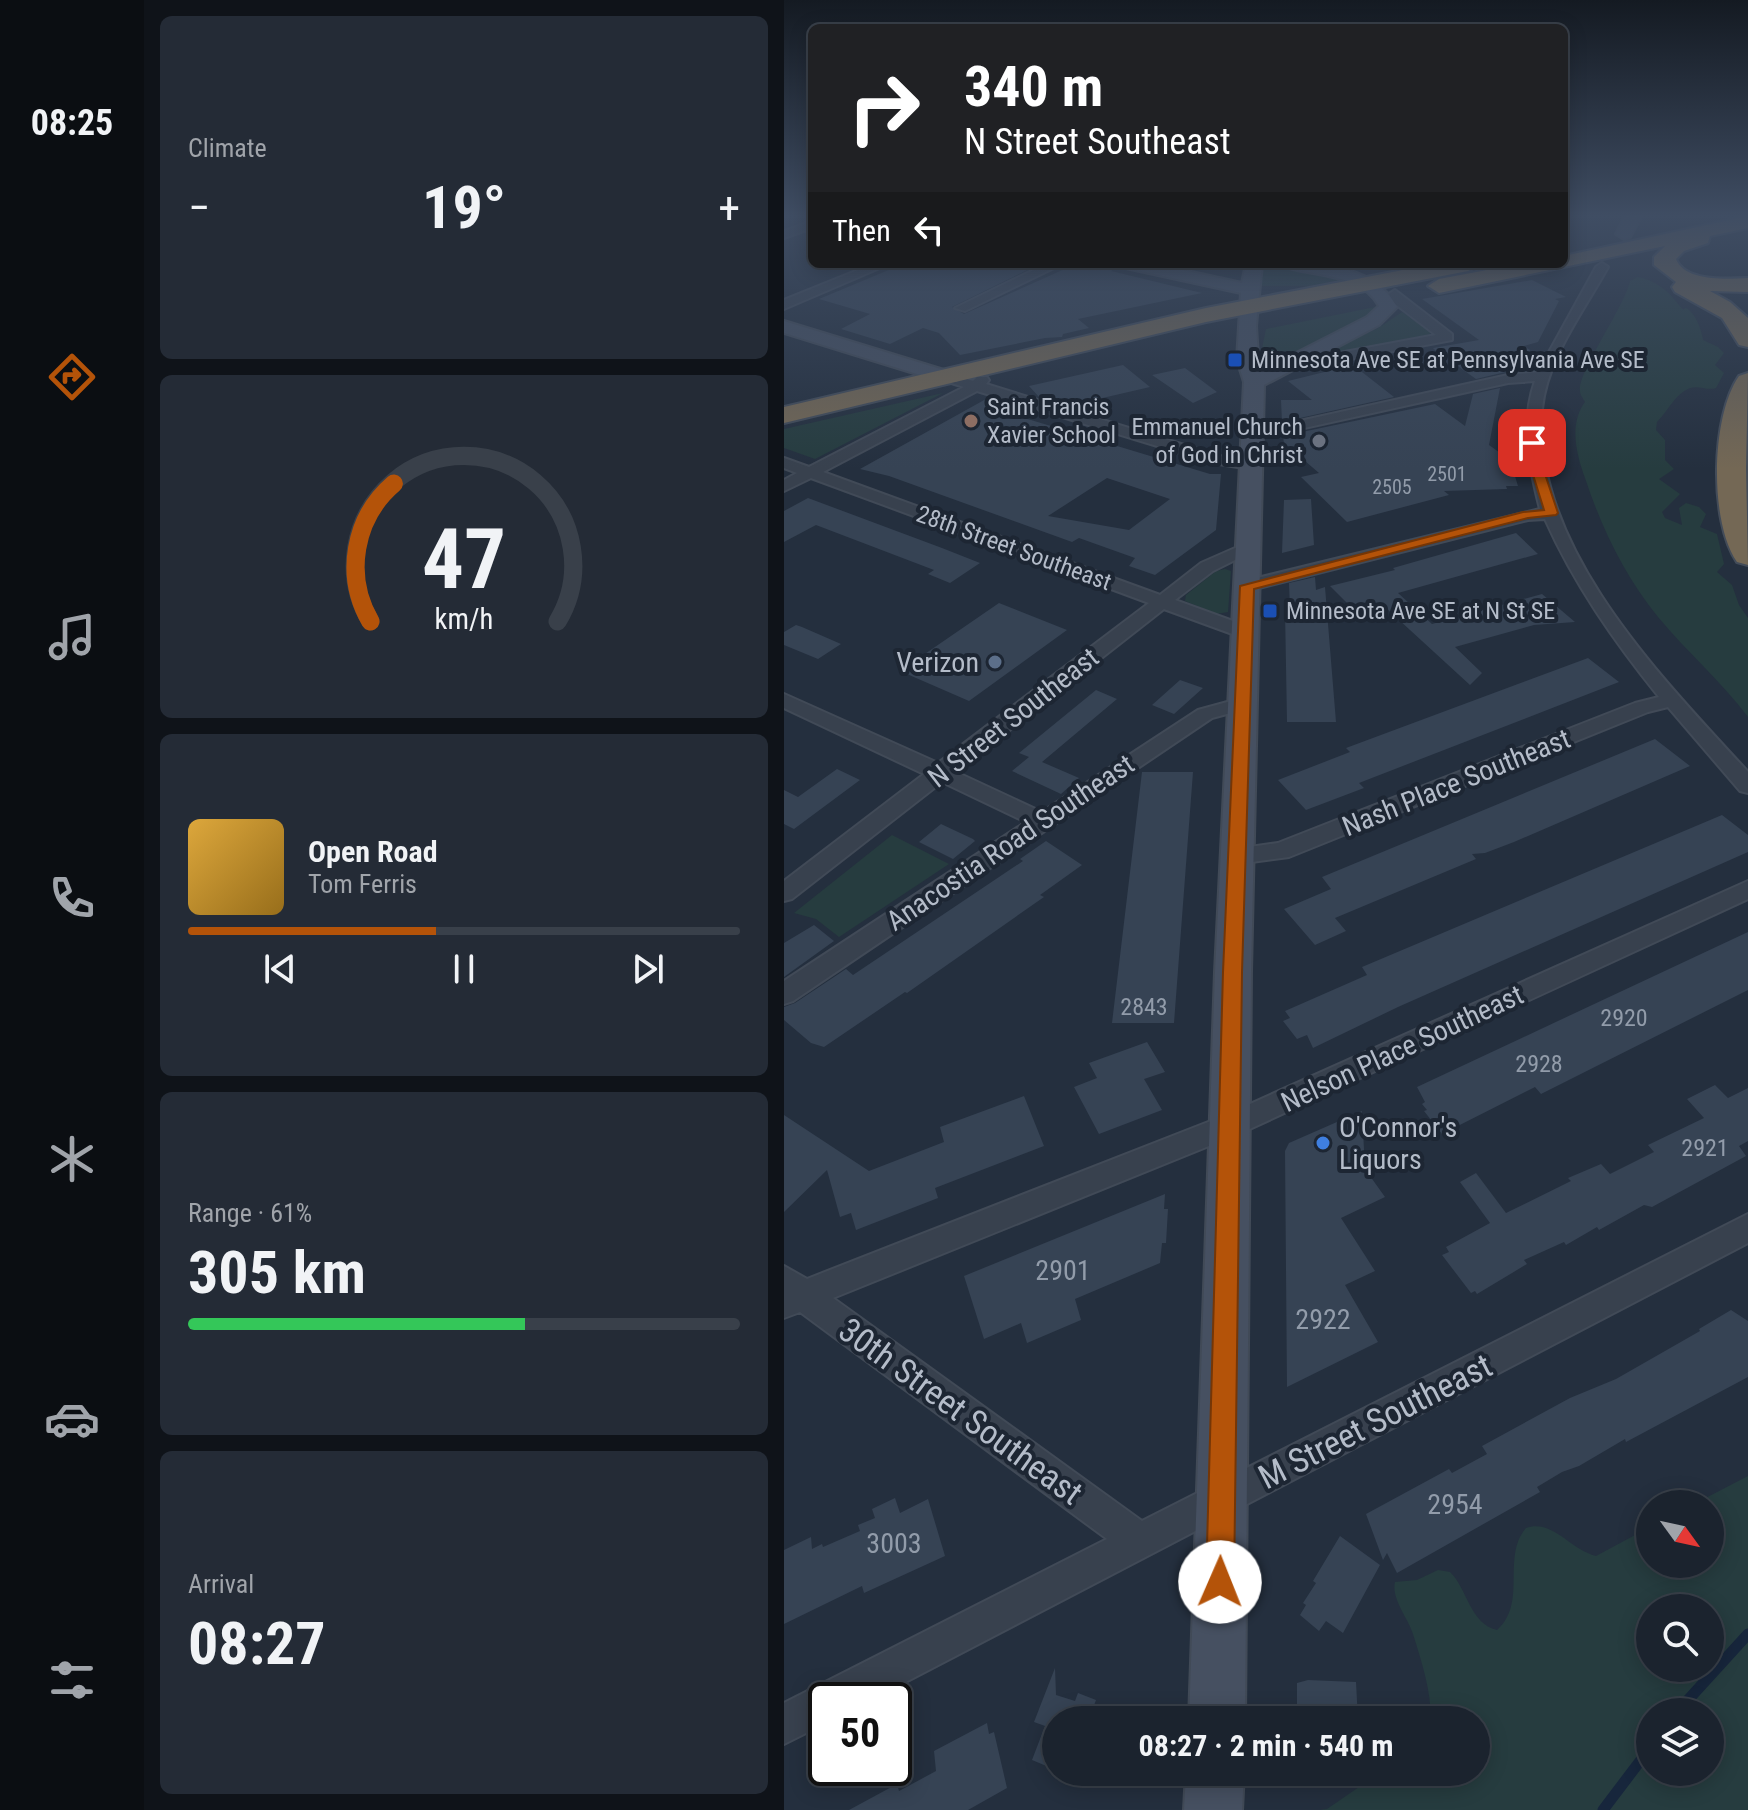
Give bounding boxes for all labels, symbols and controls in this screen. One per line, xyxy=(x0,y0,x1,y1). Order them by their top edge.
text: 340 m xyxy=(964,54,1103,120)
icon: right xyxy=(832,56,936,160)
text: 08:25 xyxy=(31,102,113,144)
text: N Street Southeast xyxy=(964,121,1231,163)
text: Climate xyxy=(188,133,267,163)
text: 19° xyxy=(422,172,506,243)
text: − xyxy=(188,182,210,234)
text: + xyxy=(718,182,740,234)
icon: left xyxy=(907,208,951,252)
text: Then xyxy=(832,213,891,248)
place label: Minnesota Ave SE at Pennsylvania Ave SE xyxy=(1251,346,1645,374)
icon: directions xyxy=(44,349,100,405)
marker: Minnesota Ave SE at Pennsylvania Ave SE xyxy=(1226,351,1244,369)
place label: Saint Francis Xavier School xyxy=(987,393,1116,449)
pin xyxy=(1498,409,1566,477)
marker: Saint Francis Xavier School xyxy=(962,412,980,430)
place label: Emmanuel Church of God in Christ xyxy=(1131,413,1303,469)
icon: arrive xyxy=(1510,421,1554,465)
marker: Emmanuel Church of God in Christ xyxy=(1310,432,1328,450)
house number: 2501 xyxy=(1427,462,1467,486)
house number: 2505 xyxy=(1372,475,1412,499)
street label: 28th Street Southeast xyxy=(913,500,1115,596)
text: 47 xyxy=(422,511,506,608)
place label: Minnesota Ave SE at N St SE xyxy=(1286,597,1555,625)
text: km/h xyxy=(435,602,493,636)
marker: Minnesota Ave SE at N St SE xyxy=(1261,602,1279,620)
icon: music xyxy=(44,609,100,665)
street label: N Street Southeast xyxy=(921,641,1105,794)
place label: Verizon xyxy=(896,646,979,679)
marker: Verizon xyxy=(986,653,1004,671)
street label: Nash Place Southeast xyxy=(1337,722,1575,843)
street label: Anacostia Road Southeast xyxy=(880,747,1140,938)
text: Open Road xyxy=(308,834,438,869)
text: Tom Ferris xyxy=(308,869,417,899)
icon: phone xyxy=(44,870,100,926)
icon: previous xyxy=(258,947,302,991)
icon: pause xyxy=(442,947,486,991)
icon: next xyxy=(626,947,670,991)
street label: Nelson Place Southeast xyxy=(1276,978,1528,1119)
house number: 2843 xyxy=(1120,993,1168,1021)
house number: 2920 xyxy=(1600,1004,1648,1032)
house number: 2928 xyxy=(1515,1050,1563,1078)
place label: O'Connor's Liquors xyxy=(1339,1111,1457,1176)
icon: climate xyxy=(44,1131,100,1187)
marker: O'Connor's Liquors xyxy=(1314,1134,1332,1152)
house number: 2921 xyxy=(1681,1134,1729,1162)
text: Range · 61% xyxy=(188,1198,312,1228)
text: 305 km xyxy=(188,1237,366,1308)
house number: 2901 xyxy=(1035,1254,1091,1287)
house number: 2922 xyxy=(1295,1303,1351,1336)
street label: 30th Street Southeast xyxy=(832,1309,1090,1513)
street label: M Street Southeast xyxy=(1252,1345,1498,1497)
icon: car xyxy=(44,1391,100,1447)
house number: 2954 xyxy=(1427,1488,1483,1521)
north arrow xyxy=(1636,1490,1724,1578)
map controls xyxy=(1636,1490,1724,1786)
house number: 3003 xyxy=(866,1527,922,1560)
position arrow xyxy=(1178,1540,1262,1624)
text: Arrival xyxy=(188,1569,254,1599)
button: search xyxy=(1636,1594,1724,1682)
text: 08:27 xyxy=(188,1608,326,1679)
icon: filters xyxy=(44,1652,100,1708)
speed limit sign: 50 xyxy=(808,1682,912,1786)
button: layers xyxy=(1636,1698,1724,1786)
text: 08:27 · 2 min · 540 m xyxy=(1139,1728,1393,1763)

